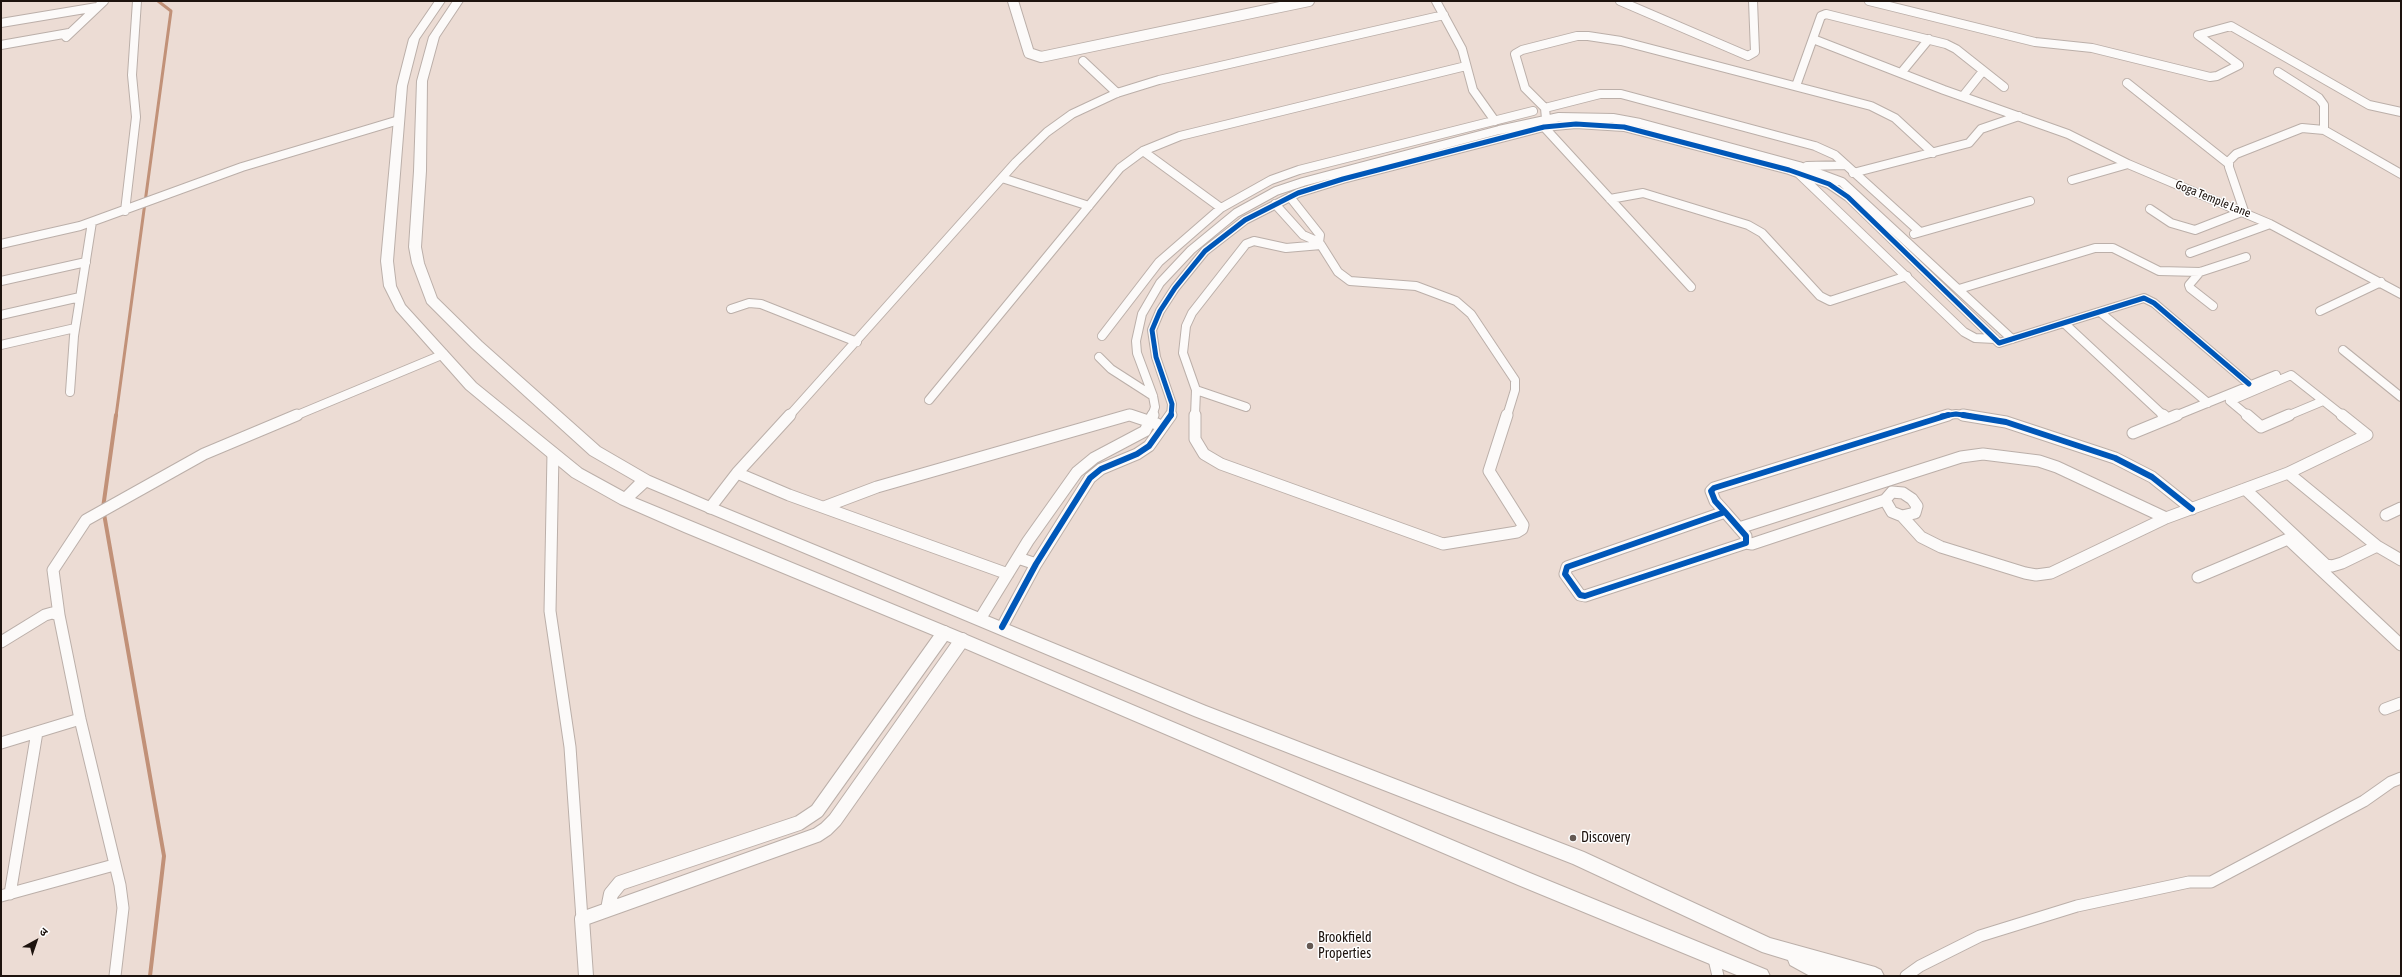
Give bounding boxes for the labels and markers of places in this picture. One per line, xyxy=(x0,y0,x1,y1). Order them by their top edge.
place label: Discovery xyxy=(1581,830,1631,846)
marker: Discovery xyxy=(1568,833,1578,843)
place label: Brookfield Properties xyxy=(1318,930,1372,962)
marker: Brookfield Properties xyxy=(1305,941,1315,951)

